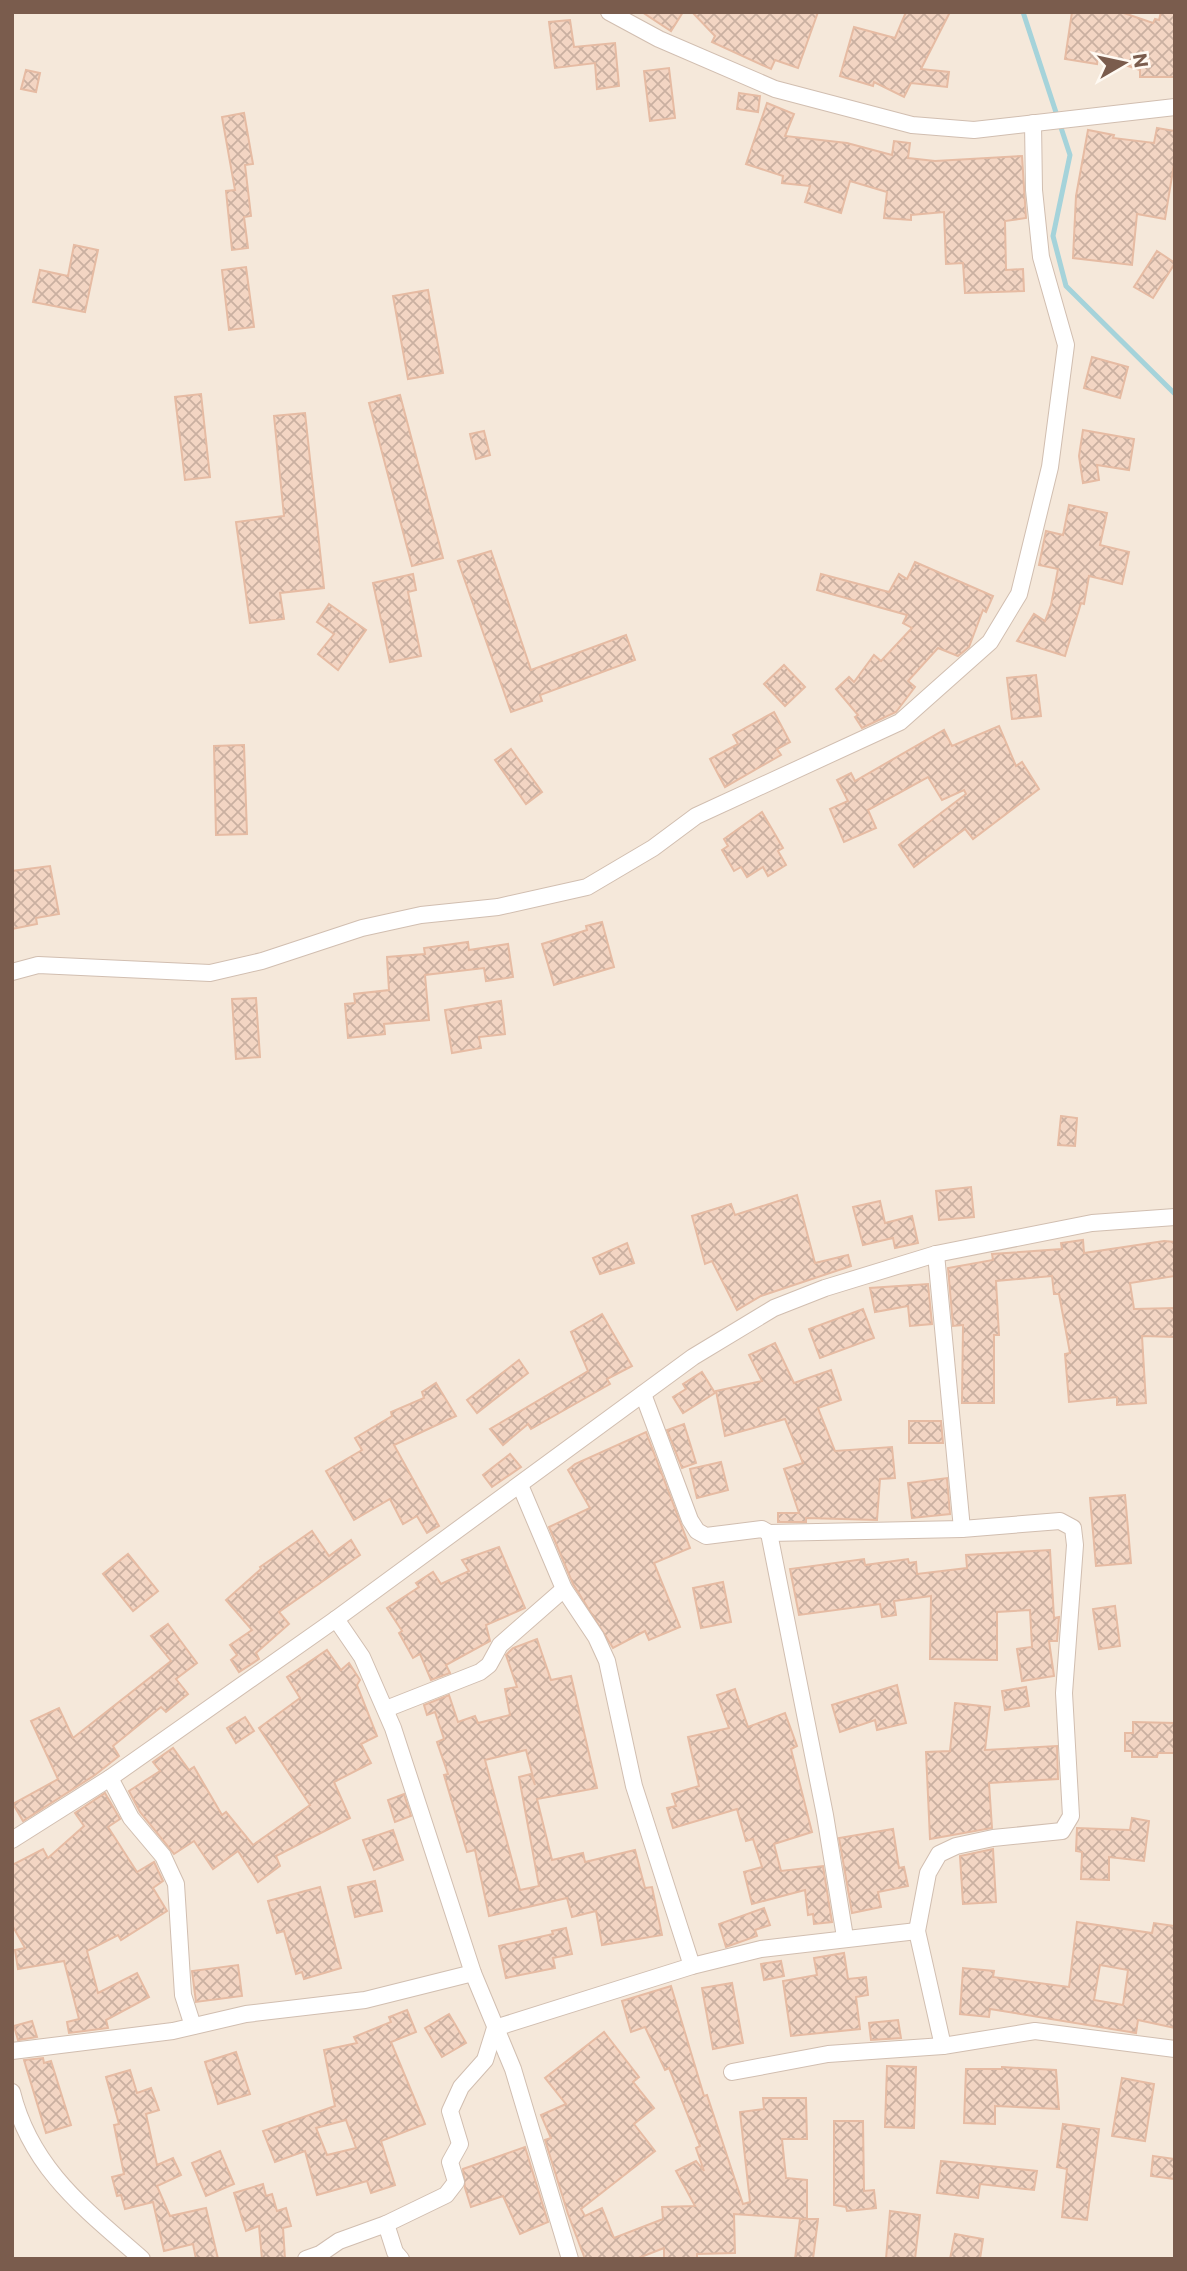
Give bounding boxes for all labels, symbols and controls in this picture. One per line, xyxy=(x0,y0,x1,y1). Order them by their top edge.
north arrow xyxy=(1089,28,1159,98)
text: N xyxy=(1129,51,1154,69)

